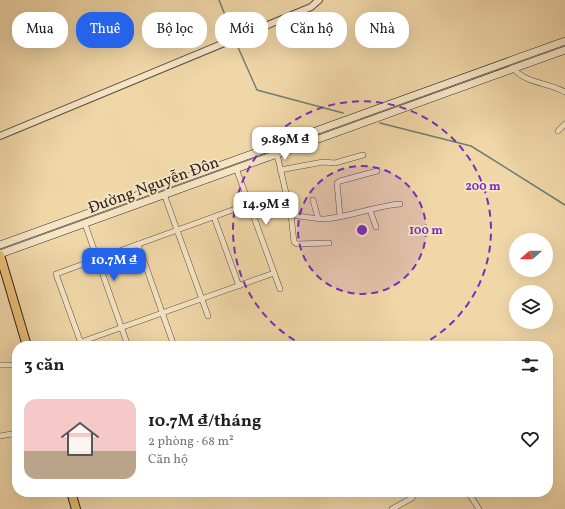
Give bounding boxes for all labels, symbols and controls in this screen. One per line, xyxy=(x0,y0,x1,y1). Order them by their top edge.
chip: Mua xyxy=(12,12,68,48)
chip: Thuê xyxy=(76,12,134,48)
chip: Bộ lọc xyxy=(142,12,207,48)
chip: Mới xyxy=(215,12,268,48)
chip: Căn hộ xyxy=(276,12,347,48)
chip: Nhà xyxy=(355,12,409,48)
pin: 9.89M ₫ xyxy=(248,127,322,161)
text: 9.89M ₫ xyxy=(261,131,309,149)
street label: Đường Nguyễn Đôn xyxy=(85,152,222,220)
text: 200 m xyxy=(465,179,501,195)
pin: 14.9M ₫ xyxy=(229,192,303,226)
text: 14.9M ₫ xyxy=(242,196,290,214)
centre of rings xyxy=(355,223,369,237)
text: 100 m xyxy=(409,223,443,239)
north arrow xyxy=(509,233,553,277)
map controls xyxy=(509,233,553,329)
pin: 10.7M ₫ xyxy=(77,248,151,282)
text: 10.7M ₫ xyxy=(91,252,137,270)
button: layers xyxy=(509,285,553,329)
text: 3 căn xyxy=(24,354,64,377)
icon: filters xyxy=(519,354,541,376)
text: 10.7M ₫/tháng xyxy=(148,410,261,433)
icon: home xyxy=(56,415,104,463)
icon: heart xyxy=(519,428,541,450)
text: 2 phòng · 68 m² xyxy=(148,433,234,451)
text: Căn hộ xyxy=(148,451,188,469)

